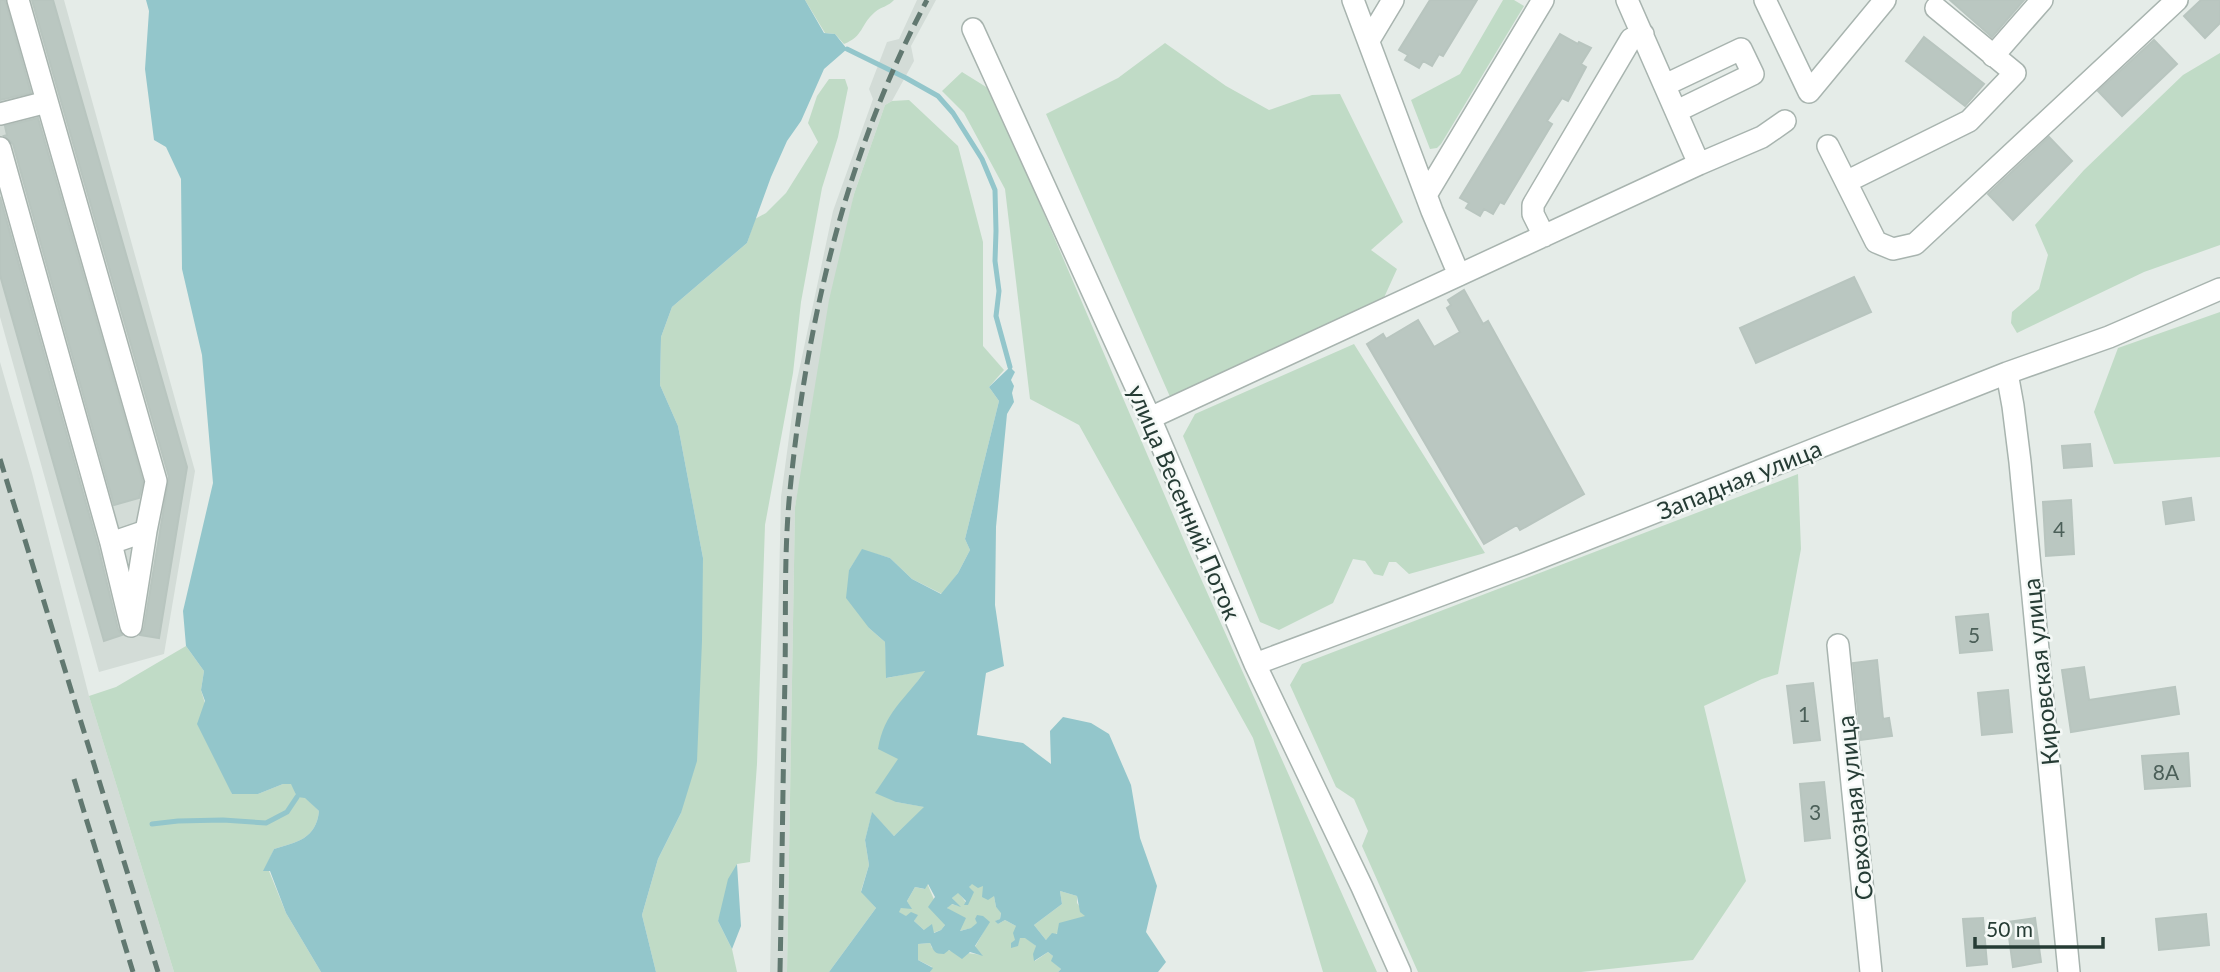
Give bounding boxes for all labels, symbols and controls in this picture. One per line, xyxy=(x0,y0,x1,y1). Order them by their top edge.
street label: улица Весенний Поток xyxy=(1122,380,1248,624)
street label: Западная улица xyxy=(1653,433,1825,525)
house number: 4 xyxy=(2053,516,2065,541)
street label: Кировская улица xyxy=(2016,577,2064,767)
house number: 5 xyxy=(1968,622,1980,647)
house number: 1 xyxy=(1798,701,1810,726)
street label: Совхозная улица xyxy=(1830,714,1878,902)
house number: 8А xyxy=(2153,759,2180,784)
house number: 3 xyxy=(1809,799,1821,824)
scale bar xyxy=(1975,906,2103,950)
text: 50 m xyxy=(1986,916,2033,941)

